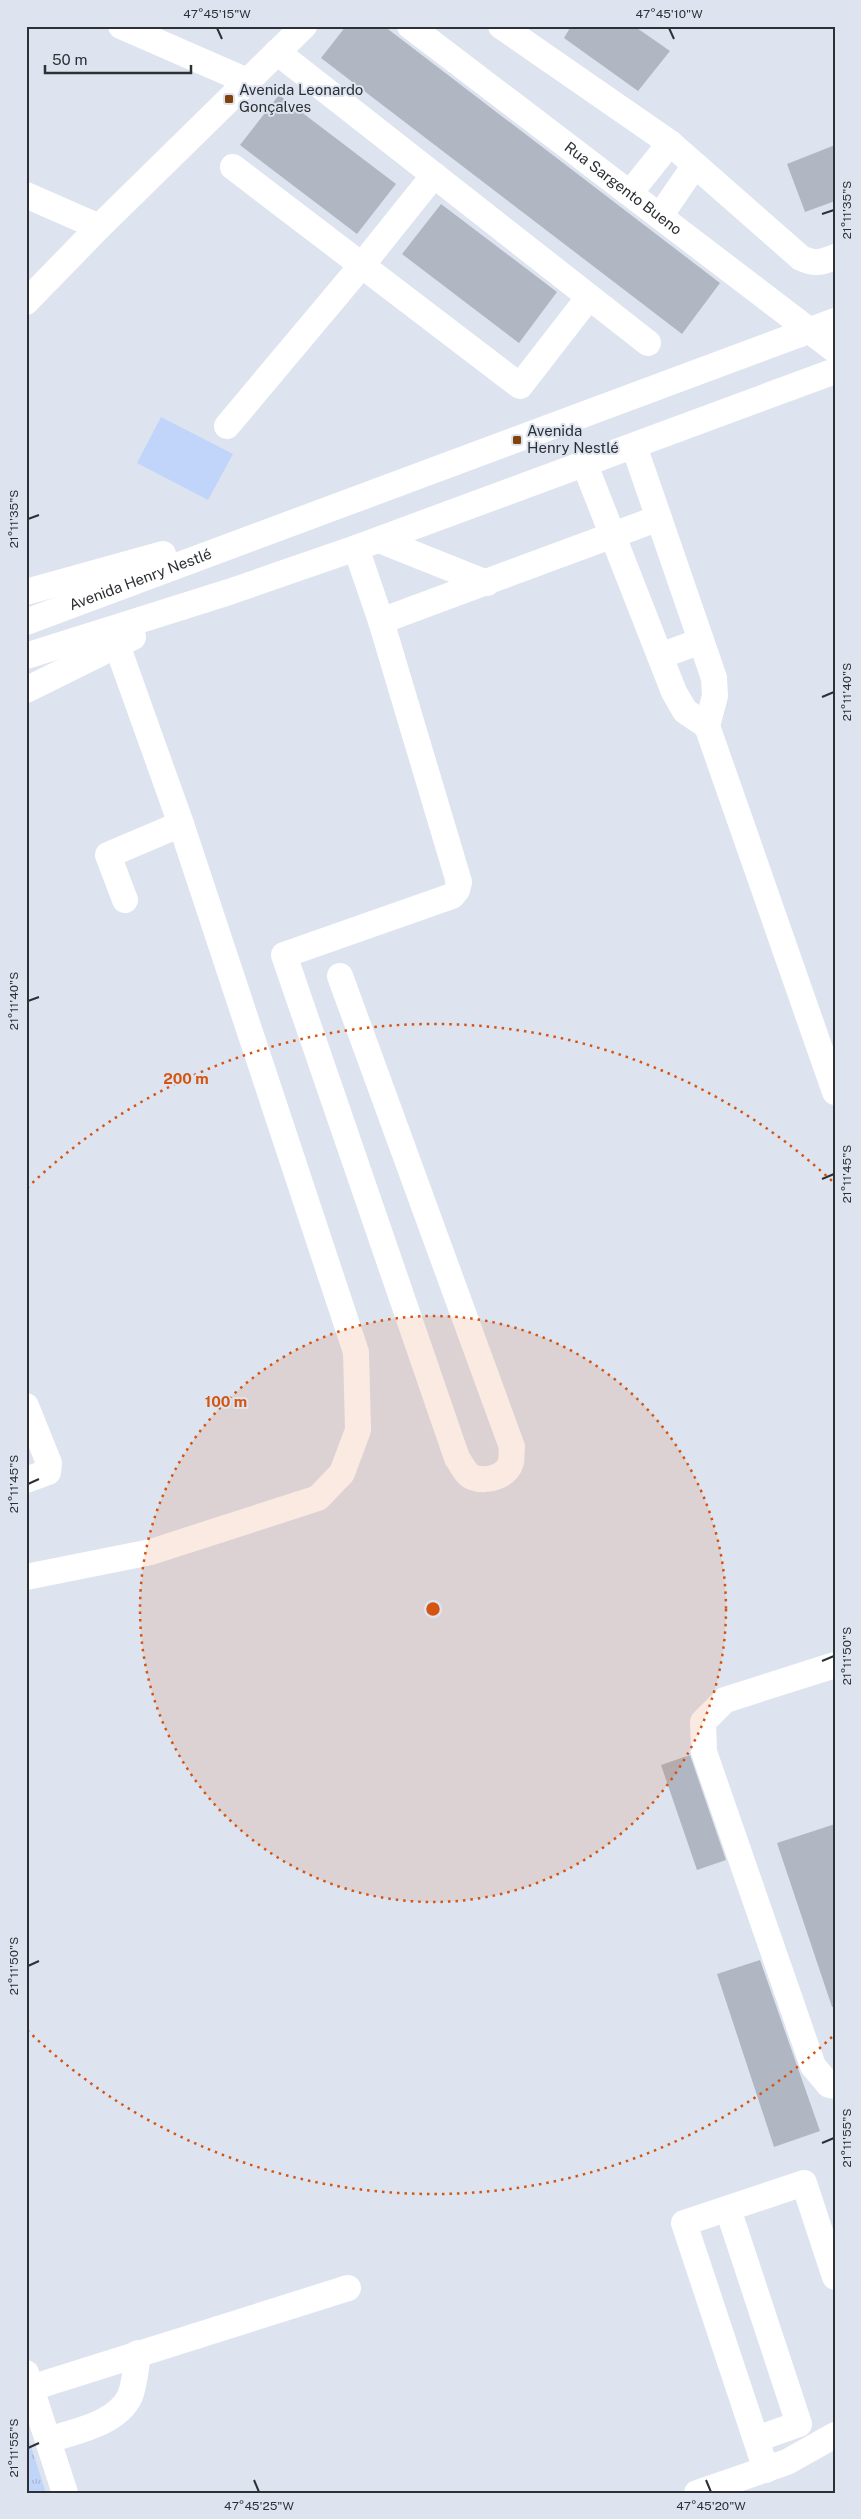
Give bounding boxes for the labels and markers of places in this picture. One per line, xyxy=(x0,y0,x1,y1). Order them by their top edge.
place label: Avenida Leonardo Gonçalves xyxy=(239,81,363,115)
marker: Avenida Leonardo Gonçalves xyxy=(223,93,235,105)
place label: Avenida Henry Nestlé xyxy=(527,422,619,456)
marker: Avenida Henry Nestlé xyxy=(511,434,523,446)
centre of rings xyxy=(424,1600,442,1618)

